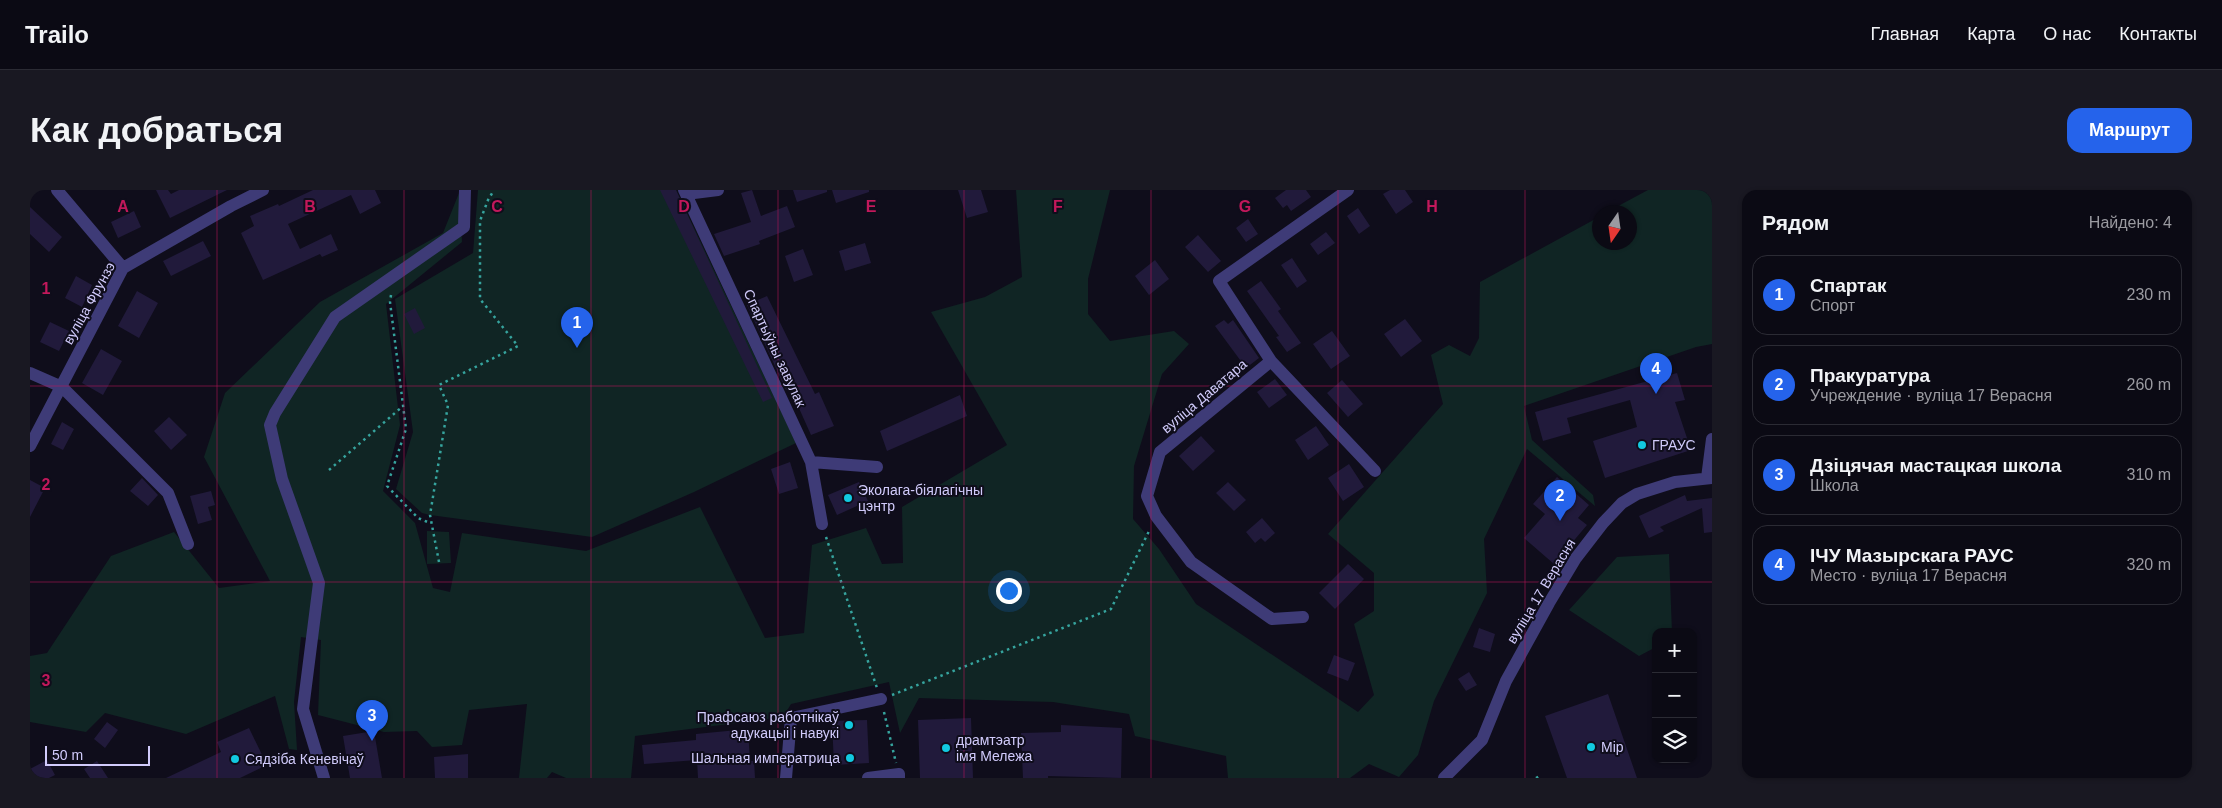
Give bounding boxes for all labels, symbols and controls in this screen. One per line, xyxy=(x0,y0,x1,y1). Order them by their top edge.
text: Trailo xyxy=(25,21,89,48)
text: Главная xyxy=(1871,24,1939,44)
text: Карта xyxy=(1967,24,2015,44)
text: О нас xyxy=(2043,24,2091,44)
text: Контакты xyxy=(2119,24,2197,44)
button: Маршрут xyxy=(2067,108,2192,153)
text: Как добраться xyxy=(30,110,283,149)
text: A xyxy=(117,198,129,215)
text: B xyxy=(304,198,316,215)
text: C xyxy=(491,198,503,215)
text: D xyxy=(678,198,690,215)
text: E xyxy=(866,198,877,215)
text: F xyxy=(1053,198,1063,215)
text: G xyxy=(1239,198,1251,215)
text: H xyxy=(1426,198,1438,215)
north arrow xyxy=(1592,205,1637,250)
text: Рядом xyxy=(1762,211,1829,234)
text: Найдено: 4 xyxy=(2089,214,2172,231)
street label: вуліца Фрунзэ xyxy=(60,259,118,347)
text: Спартак xyxy=(1810,275,1887,296)
text: 1 xyxy=(42,280,51,297)
text: 1 xyxy=(1775,286,1783,303)
text: 230 m xyxy=(2127,286,2171,303)
street label: Спартыўны завулак xyxy=(741,287,810,410)
text: Спорт xyxy=(1810,297,1855,314)
pin: 1 xyxy=(561,307,593,348)
pin: 4 xyxy=(1640,353,1672,394)
street label: вуліца Даватара xyxy=(1158,356,1250,436)
text: Пракуратура xyxy=(1810,365,1930,386)
text: 2 xyxy=(1775,376,1783,393)
text: 260 m xyxy=(2127,376,2171,393)
text: Учреждение · вуліца 17 Верасня xyxy=(1810,387,2052,404)
place label: ГРАУС xyxy=(1652,437,1696,453)
marker: ГРАУС xyxy=(1636,439,1648,451)
text: Дзіцячая мастацкая школа xyxy=(1810,455,2061,476)
text: 3 xyxy=(1775,466,1783,483)
text: 310 m xyxy=(2127,466,2171,483)
text: 2 xyxy=(42,476,51,493)
text: Школа xyxy=(1810,477,1859,494)
pin: 2 xyxy=(1544,480,1576,521)
place label: Эколага-біялагічны цэнтр xyxy=(858,482,983,514)
marker: Эколага-біялагічны цэнтр xyxy=(842,492,854,504)
street label: вуліца 17 Верасня xyxy=(1503,536,1579,646)
text: ІЧУ Мазырскага РАУС xyxy=(1810,545,2014,566)
text: 4 xyxy=(1775,556,1783,573)
text: 320 m xyxy=(2127,556,2171,573)
text: Место · вуліца 17 Верасня xyxy=(1810,567,2007,584)
your location xyxy=(996,578,1022,604)
map controls xyxy=(1652,628,1697,763)
button: + xyxy=(1652,628,1697,673)
text: 3 xyxy=(42,672,51,689)
button: − xyxy=(1652,673,1697,718)
pin: 3 xyxy=(356,700,388,741)
place label: Прафсаюз работнікаў адукацыі і навукі xyxy=(697,709,839,741)
button: layers xyxy=(1652,718,1697,763)
marker: Прафсаюз работнікаў адукацыі і навукі xyxy=(843,719,855,731)
place label: драмтэатр імя Мележа xyxy=(956,732,1033,764)
place label: Мір xyxy=(1601,739,1624,755)
marker: Мір xyxy=(1585,741,1597,753)
marker: драмтэатр імя Мележа xyxy=(940,742,952,754)
scale bar xyxy=(45,743,150,766)
text: 50 m xyxy=(52,747,83,763)
place label: Шальная императрица xyxy=(691,750,840,766)
place label: Сядзіба Кеневічаў xyxy=(245,751,364,767)
marker: Шальная императрица xyxy=(844,752,856,764)
marker: Сядзіба Кеневічаў xyxy=(229,753,241,765)

